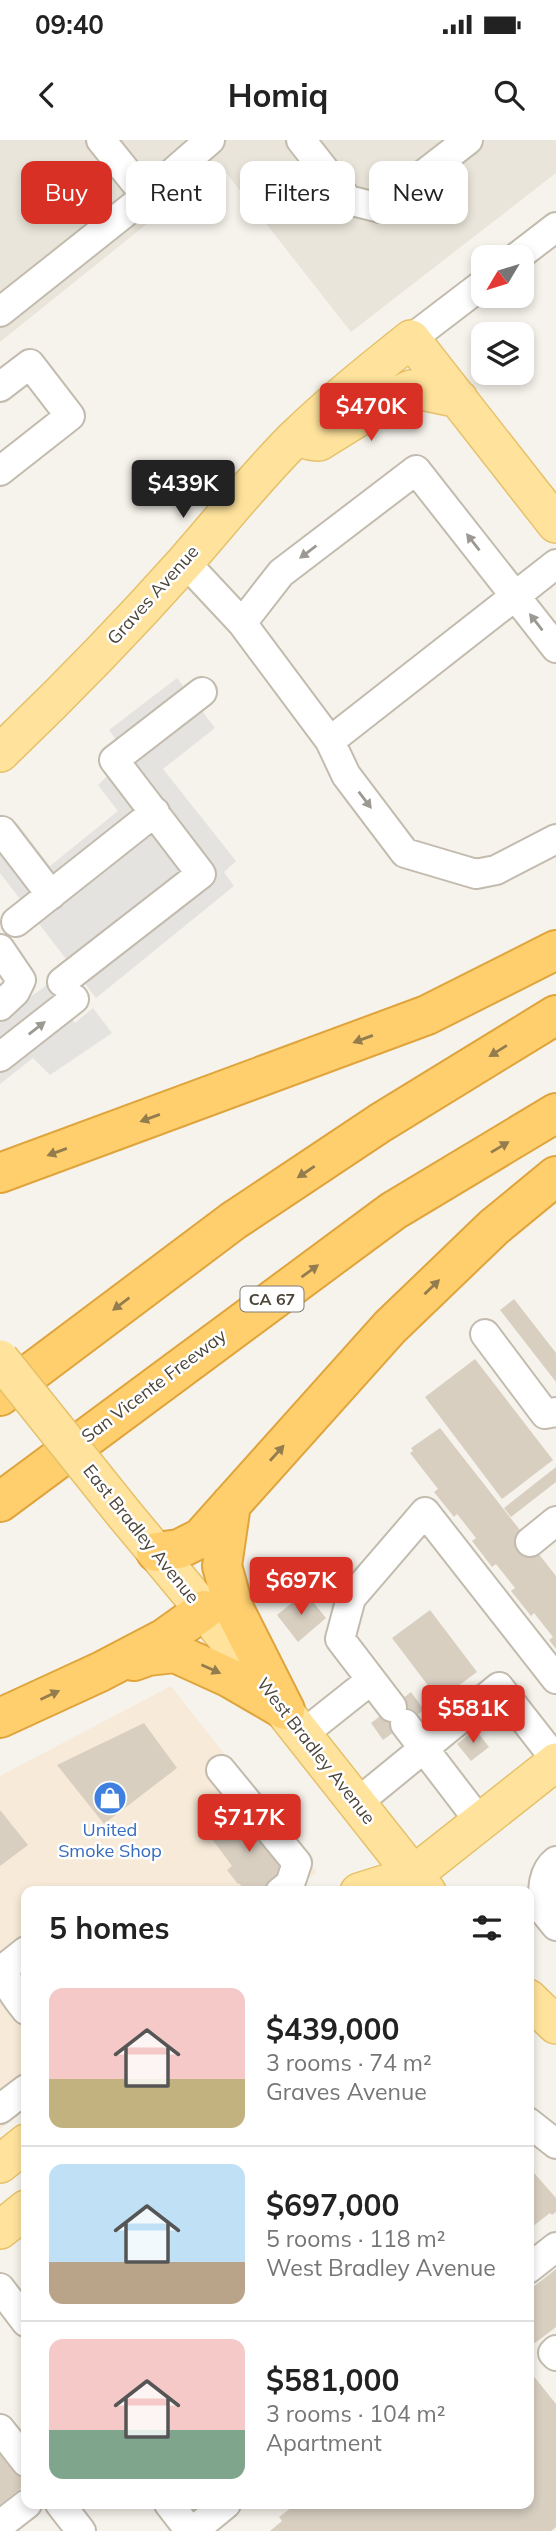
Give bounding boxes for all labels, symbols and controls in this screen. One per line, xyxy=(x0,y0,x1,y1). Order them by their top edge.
text: 09:40 xyxy=(35,8,104,41)
text: Homiq xyxy=(228,75,328,115)
icon: back xyxy=(28,76,66,114)
icon: search xyxy=(490,76,528,114)
chip: Buy xyxy=(21,161,112,224)
chip: Rent xyxy=(126,161,226,224)
chip: Filters xyxy=(240,161,355,224)
chip: New xyxy=(369,161,468,224)
north arrow xyxy=(471,245,534,308)
map controls xyxy=(471,245,534,385)
button: layers xyxy=(471,322,534,385)
pin: $470K xyxy=(322,384,420,443)
text: $470K xyxy=(336,391,406,420)
pin: $439K xyxy=(134,460,232,520)
text: $439K xyxy=(148,468,218,497)
one-way arrow xyxy=(466,534,481,552)
street label: Graves Avenue xyxy=(102,540,203,649)
one-way arrow xyxy=(299,545,317,559)
one-way arrow xyxy=(529,613,543,631)
one-way arrow xyxy=(357,790,372,808)
one-way arrow xyxy=(28,1022,46,1036)
one-way arrow xyxy=(353,1034,374,1045)
one-way arrow xyxy=(488,1044,507,1057)
one-way arrow xyxy=(139,1112,160,1123)
one-way arrow xyxy=(491,1140,510,1153)
one-way arrow xyxy=(47,1147,68,1158)
one-way arrow xyxy=(296,1166,316,1179)
one-way arrow xyxy=(301,1264,319,1278)
one-way arrow xyxy=(423,1279,440,1295)
road number: CA 67 xyxy=(240,1287,304,1312)
one-way arrow xyxy=(112,1297,130,1312)
street label: San Vicente Freeway xyxy=(77,1323,231,1448)
one-way arrow xyxy=(269,1444,285,1462)
street label: East Bradley Avenue xyxy=(78,1460,205,1608)
pin: $697K xyxy=(252,1558,350,1617)
text: $697K xyxy=(266,1565,336,1594)
one-way arrow xyxy=(201,1663,221,1675)
street label: West Bradley Avenue xyxy=(252,1673,381,1829)
pin: $581K xyxy=(424,1686,522,1745)
one-way arrow xyxy=(40,1689,60,1701)
text: $581K xyxy=(438,1693,508,1722)
shop icon: United Smoke Shop xyxy=(91,1779,129,1817)
pin: $717K xyxy=(200,1794,298,1854)
text: $717K xyxy=(214,1802,284,1831)
place label: United Smoke Shop xyxy=(58,1818,162,1862)
text: 5 homes xyxy=(49,1909,170,1947)
icon: filters xyxy=(468,1909,506,1947)
text: $439,000 xyxy=(266,2010,399,2048)
icon: home xyxy=(105,2016,189,2100)
text: 3 rooms · 74 m² xyxy=(266,2048,432,2077)
text: Graves Avenue xyxy=(266,2077,427,2106)
text: $697,000 xyxy=(266,2186,399,2224)
icon: home xyxy=(105,2192,189,2276)
text: 5 rooms · 118 m² xyxy=(266,2224,446,2253)
text: West Bradley Avenue xyxy=(266,2253,496,2282)
text: $581,000 xyxy=(266,2361,399,2399)
icon: home xyxy=(105,2367,189,2451)
text: 3 rooms · 104 m² xyxy=(266,2399,446,2428)
text: Apartment xyxy=(266,2428,382,2457)

